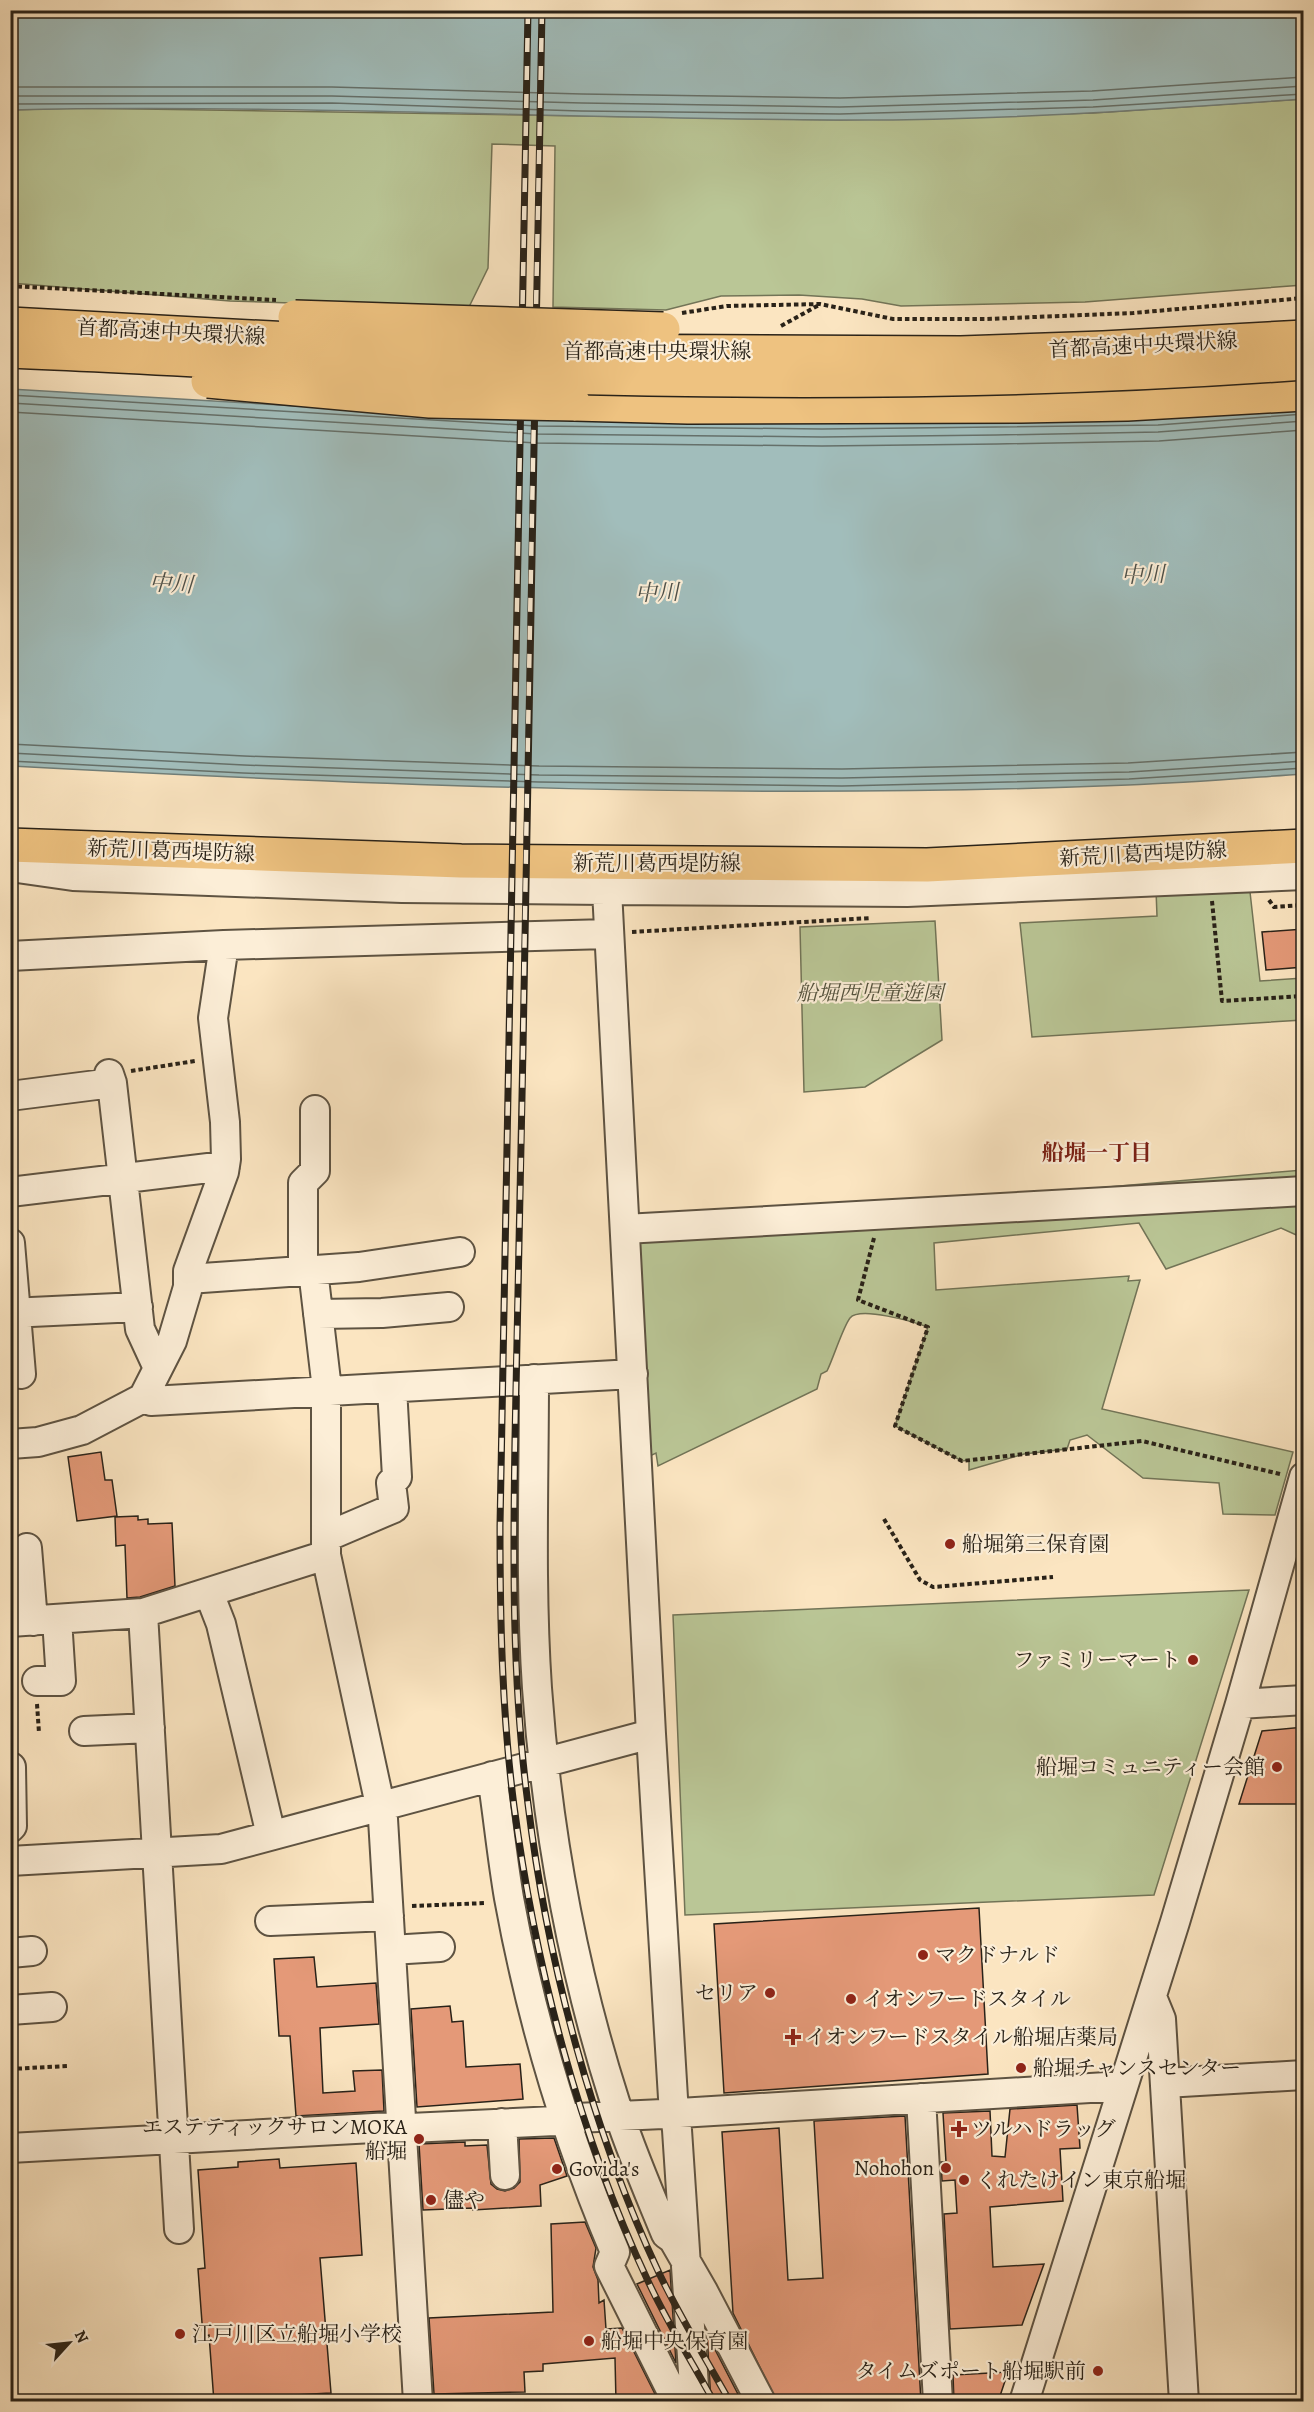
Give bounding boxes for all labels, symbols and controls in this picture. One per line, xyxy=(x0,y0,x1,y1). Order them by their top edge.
street label: 首都高速中央環状線 xyxy=(76,313,266,351)
street label: 首都高速中央環状線 xyxy=(1048,326,1238,364)
street label: 首都高速中央環状線 xyxy=(563,337,752,365)
water label: 中川 xyxy=(1120,559,1168,591)
water label: 中川 xyxy=(148,568,196,600)
water label: 中川 xyxy=(634,577,682,609)
street label: 新荒川葛西堤防線 xyxy=(87,834,255,868)
street label: 新荒川葛西堤防線 xyxy=(1058,836,1228,872)
street label: 新荒川葛西堤防線 xyxy=(573,849,741,877)
park label: 船堀西児童遊園 xyxy=(797,979,946,1007)
district label: 船堀一丁目 xyxy=(1042,1138,1152,1168)
place label: 船堀第三保育園 xyxy=(962,1530,1109,1558)
marker: 船堀第三保育園 xyxy=(943,1537,957,1551)
place label: ファミリーマート xyxy=(1013,1646,1181,1674)
marker: ファミリーマート xyxy=(1186,1653,1200,1667)
place label: 船堀コミュニティー会館 xyxy=(1036,1753,1265,1781)
marker: 船堀コミュニティー会館 xyxy=(1270,1760,1284,1774)
place label: マクドナルド xyxy=(935,1941,1060,1969)
marker: マクドナルド xyxy=(916,1948,930,1962)
place label: セリア xyxy=(695,1979,758,2007)
place label: イオンフードスタイル xyxy=(863,1985,1071,2013)
marker: セリア xyxy=(763,1986,777,2000)
marker: イオンフードスタイル xyxy=(844,1992,858,2006)
place label: イオンフードスタイル船堀店薬局 xyxy=(805,2023,1118,2051)
marker: イオンフードスタイル船堀店薬局 xyxy=(786,2030,800,2044)
place label: 船堀チャンスセンター xyxy=(1033,2054,1241,2082)
marker: 船堀チャンスセンター xyxy=(1014,2061,1028,2075)
place label: エステティックサロンMOKA 船堀 xyxy=(142,2113,408,2165)
place label: ツルハドラッグ xyxy=(971,2115,1116,2143)
marker: ツルハドラッグ xyxy=(952,2122,966,2136)
marker: エステティックサロンMOKA 船堀 xyxy=(412,2132,426,2146)
place label: Nohohon xyxy=(854,2154,934,2182)
place label: Govida's xyxy=(569,2155,640,2183)
marker: Nohohon xyxy=(939,2161,953,2175)
marker: Govida's xyxy=(550,2162,564,2176)
place label: くれたけイン東京船堀 xyxy=(976,2166,1186,2194)
marker: くれたけイン東京船堀 xyxy=(957,2173,971,2187)
place label: 儘や xyxy=(443,2186,485,2214)
marker: 儘や xyxy=(424,2193,438,2207)
north arrow xyxy=(39,2313,99,2373)
place label: 江戸川区立船堀小学校 xyxy=(192,2320,402,2348)
text: N xyxy=(69,2326,94,2347)
marker: 江戸川区立船堀小学校 xyxy=(173,2327,187,2341)
place label: 船堀中央保育園 xyxy=(601,2327,748,2355)
marker: 船堀中央保育園 xyxy=(582,2334,596,2348)
place label: タイムズポート船堀駅前 xyxy=(855,2357,1086,2385)
marker: タイムズポート船堀駅前 xyxy=(1091,2364,1105,2378)

